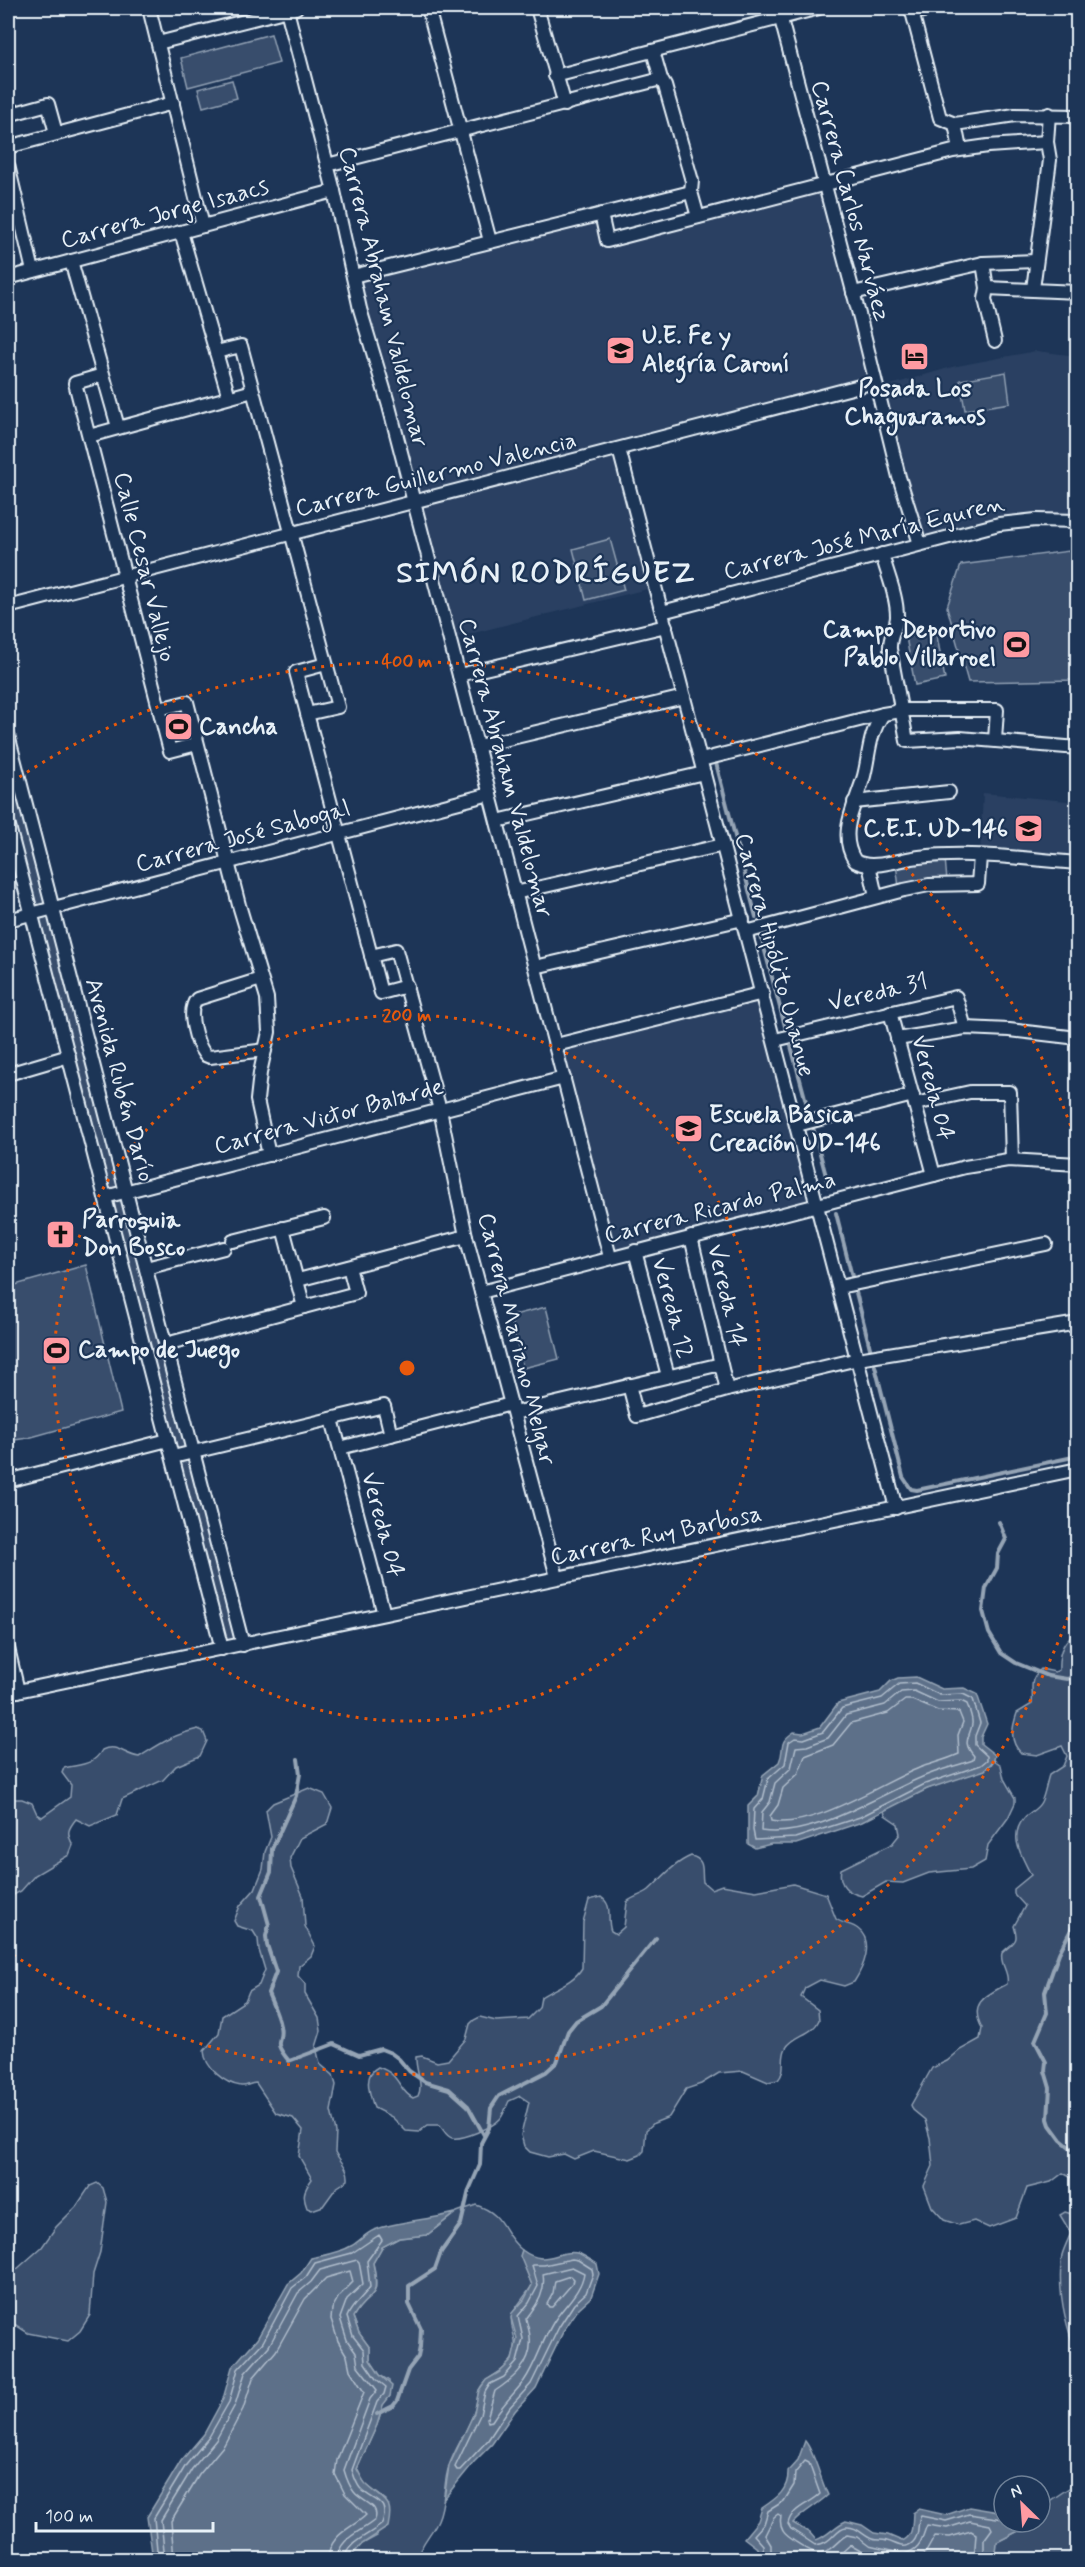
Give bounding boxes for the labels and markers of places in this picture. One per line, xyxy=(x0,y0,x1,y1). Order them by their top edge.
place label: U.E. Fe y Alegría Caroní xyxy=(642,321,790,383)
school or university icon: U.E. Fe y Alegría Caroní xyxy=(605,334,637,366)
hotel icon: Posada Los Chaguaramos xyxy=(899,340,931,372)
place label: Posada Los Chaguaramos xyxy=(844,374,986,436)
place label: Campo Deportivo Pablo Villarroel xyxy=(823,615,996,674)
sports icon: Campo Deportivo Pablo Villarroel xyxy=(1001,628,1033,660)
sports icon: Cancha xyxy=(162,711,194,743)
place label: Cancha xyxy=(199,712,278,743)
school or university icon: C.E.I. UD-146 xyxy=(1013,813,1045,845)
place label: C.E.I. UD-146 xyxy=(863,814,1008,845)
place label: Escuela Básica Creación UD-146 xyxy=(709,1100,881,1159)
school or university icon: Escuela Básica Creación UD-146 xyxy=(672,1113,704,1145)
place label: Parroquia Don Bosco xyxy=(82,1205,185,1264)
church icon: Parroquia Don Bosco xyxy=(45,1218,77,1250)
sports icon: Campo de Juego xyxy=(41,1334,73,1366)
place label: Campo de Juego xyxy=(78,1335,240,1369)
centre of rings xyxy=(397,1358,417,1378)

